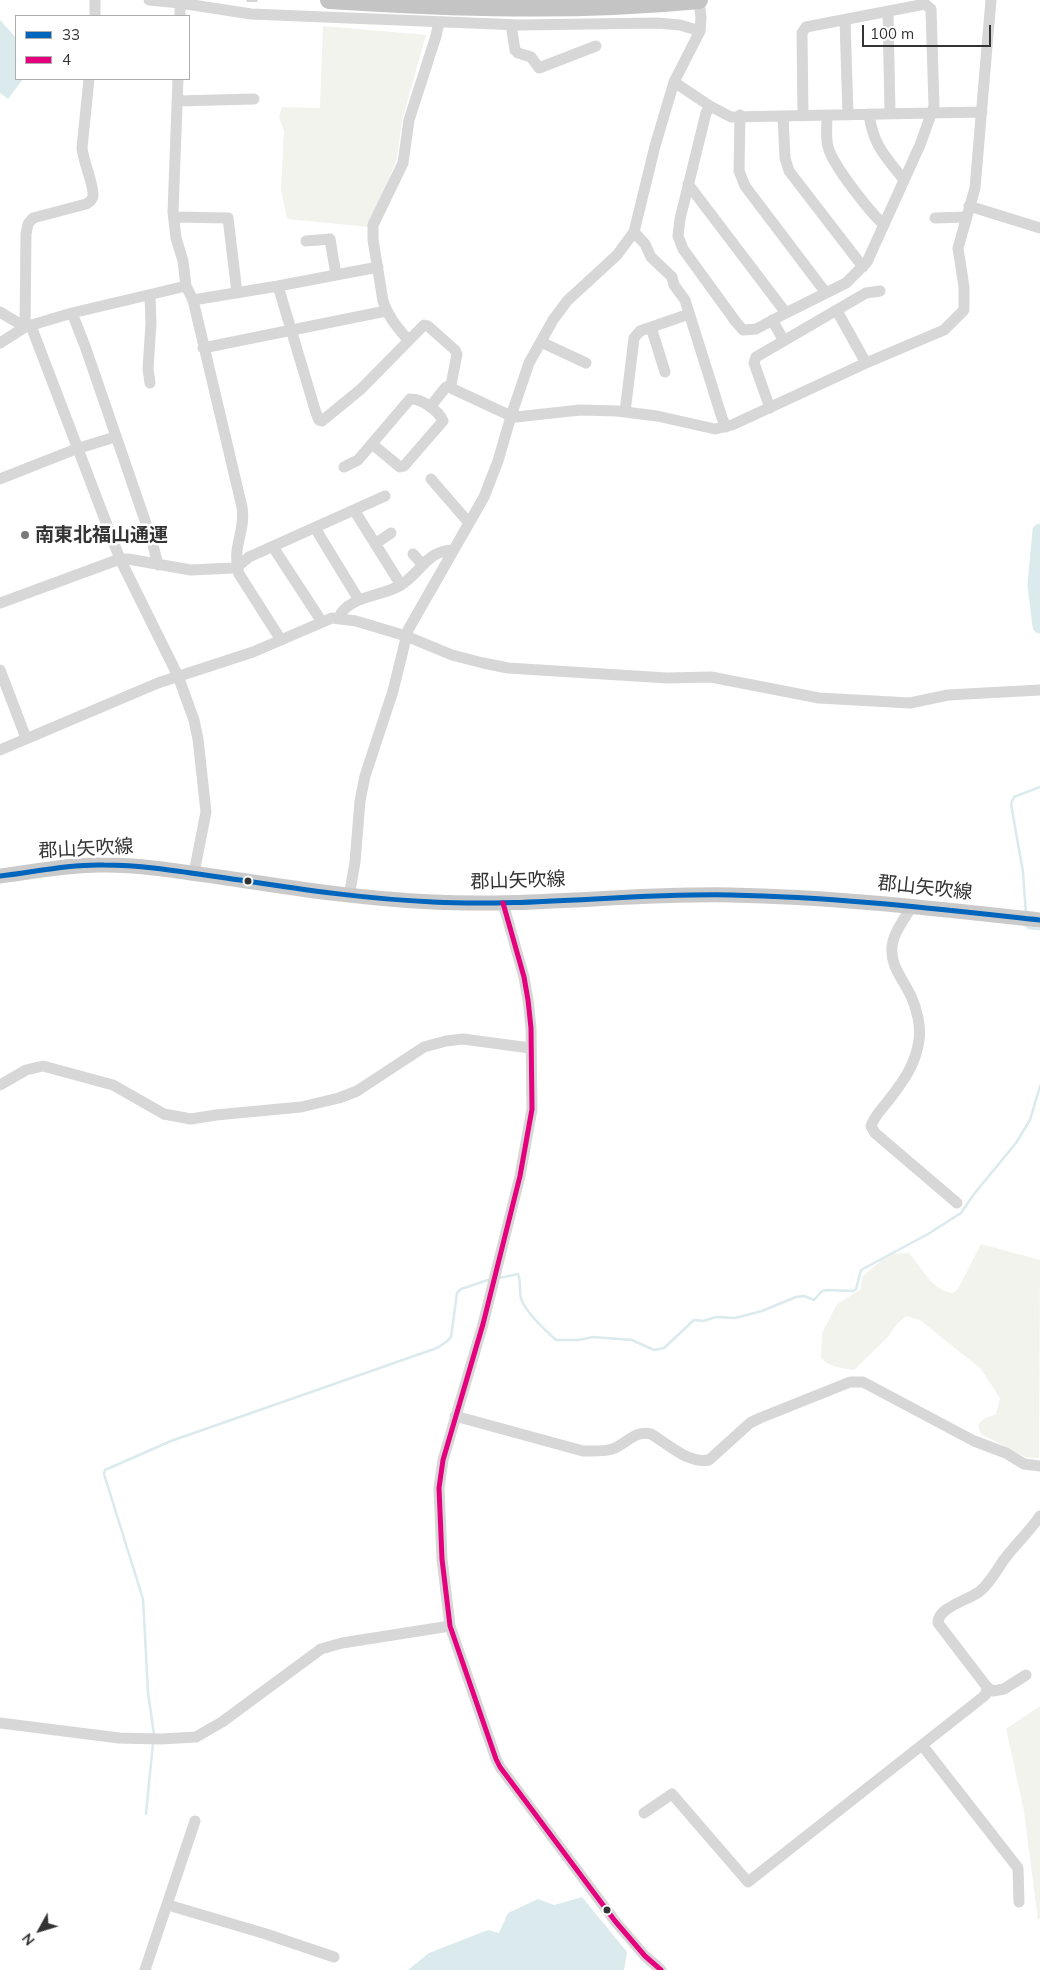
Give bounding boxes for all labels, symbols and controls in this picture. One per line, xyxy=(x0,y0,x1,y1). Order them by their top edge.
legend xyxy=(15,15,190,80)
scale bar xyxy=(865,15,994,47)
text: 100 m xyxy=(870,24,914,43)
text: 33 xyxy=(62,25,80,44)
text: 4 xyxy=(62,50,71,69)
place label: 南東北福山通運 xyxy=(35,524,168,546)
marker: 南東北福山通運 xyxy=(19,529,31,541)
street label: 郡山矢吹線 xyxy=(38,835,134,863)
street label: 郡山矢吹線 xyxy=(470,868,566,894)
street label: 郡山矢吹線 xyxy=(877,872,973,904)
unlabelled marker xyxy=(243,876,253,886)
north arrow xyxy=(15,1905,65,1955)
unlabelled marker xyxy=(602,1905,612,1915)
text: N xyxy=(18,1930,39,1949)

